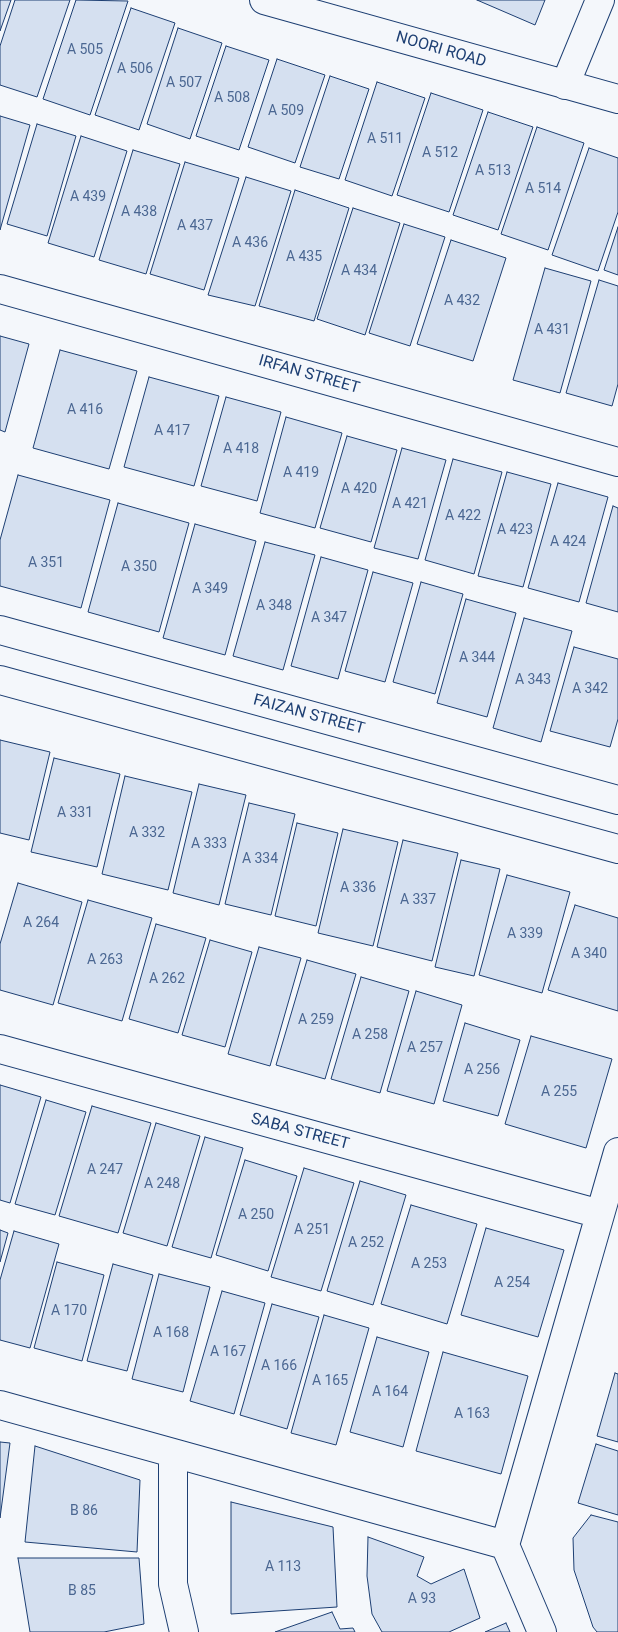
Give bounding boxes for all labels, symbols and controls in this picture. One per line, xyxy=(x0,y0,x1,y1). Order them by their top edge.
street label: NOORI ROAD xyxy=(394,28,488,72)
house number: A 505 xyxy=(67,42,103,58)
house number: A 506 xyxy=(117,61,153,77)
house number: A 507 xyxy=(166,75,202,91)
house number: A 508 xyxy=(214,90,250,106)
house number: A 509 xyxy=(268,103,304,119)
house number: A 511 xyxy=(367,131,403,147)
house number: A 512 xyxy=(422,145,458,161)
house number: A 513 xyxy=(475,163,511,179)
house number: A 514 xyxy=(525,181,561,197)
house number: A 439 xyxy=(70,189,106,205)
house number: A 438 xyxy=(121,204,157,220)
house number: A 437 xyxy=(177,218,213,234)
house number: A 436 xyxy=(232,235,268,251)
house number: A 435 xyxy=(286,249,322,265)
house number: A 434 xyxy=(341,263,377,279)
house number: A 432 xyxy=(444,293,480,309)
house number: A 431 xyxy=(534,322,570,338)
street label: IRFAN STREET xyxy=(256,351,362,399)
house number: A 416 xyxy=(67,402,103,418)
house number: A 417 xyxy=(154,423,190,439)
house number: A 418 xyxy=(223,441,259,457)
house number: A 419 xyxy=(283,465,319,481)
house number: A 420 xyxy=(341,481,377,497)
house number: A 421 xyxy=(392,496,428,512)
house number: A 422 xyxy=(445,508,481,524)
house number: A 423 xyxy=(497,522,533,538)
house number: A 424 xyxy=(550,534,586,550)
house number: A 351 xyxy=(28,555,64,571)
house number: A 350 xyxy=(121,559,157,575)
house number: A 349 xyxy=(192,581,228,597)
house number: A 348 xyxy=(256,598,292,614)
house number: A 347 xyxy=(311,610,347,626)
house number: A 344 xyxy=(459,650,495,666)
house number: A 343 xyxy=(515,672,551,688)
house number: A 342 xyxy=(572,681,608,697)
street label: FAIZAN STREET xyxy=(251,691,367,739)
house number: A 331 xyxy=(57,805,93,821)
house number: A 332 xyxy=(129,825,165,841)
house number: A 333 xyxy=(191,836,227,852)
house number: A 334 xyxy=(242,851,278,867)
house number: A 336 xyxy=(340,880,376,896)
house number: A 337 xyxy=(400,892,436,908)
house number: A 264 xyxy=(23,915,59,931)
house number: A 339 xyxy=(507,926,543,942)
house number: A 340 xyxy=(571,946,607,962)
house number: A 263 xyxy=(87,952,123,968)
house number: A 262 xyxy=(149,971,185,987)
house number: A 259 xyxy=(298,1012,334,1028)
house number: A 258 xyxy=(352,1027,388,1043)
house number: A 257 xyxy=(407,1040,443,1056)
house number: A 256 xyxy=(464,1062,500,1078)
house number: A 255 xyxy=(541,1084,577,1100)
street label: SABA STREET xyxy=(249,1110,351,1154)
house number: A 247 xyxy=(87,1162,123,1178)
house number: A 248 xyxy=(144,1176,180,1192)
house number: A 250 xyxy=(238,1207,274,1223)
house number: A 251 xyxy=(294,1222,330,1238)
house number: A 252 xyxy=(348,1235,384,1251)
house number: A 253 xyxy=(411,1256,447,1272)
house number: A 254 xyxy=(494,1275,530,1291)
house number: A 170 xyxy=(51,1303,87,1319)
house number: A 168 xyxy=(153,1325,189,1341)
house number: A 167 xyxy=(210,1344,246,1360)
house number: A 166 xyxy=(261,1358,297,1374)
house number: A 165 xyxy=(312,1373,348,1389)
house number: A 164 xyxy=(372,1384,408,1400)
house number: A 163 xyxy=(454,1406,490,1422)
house number: B 86 xyxy=(70,1503,98,1519)
house number: A 113 xyxy=(265,1559,301,1575)
house number: B 85 xyxy=(68,1583,96,1599)
house number: A 93 xyxy=(408,1591,436,1607)

